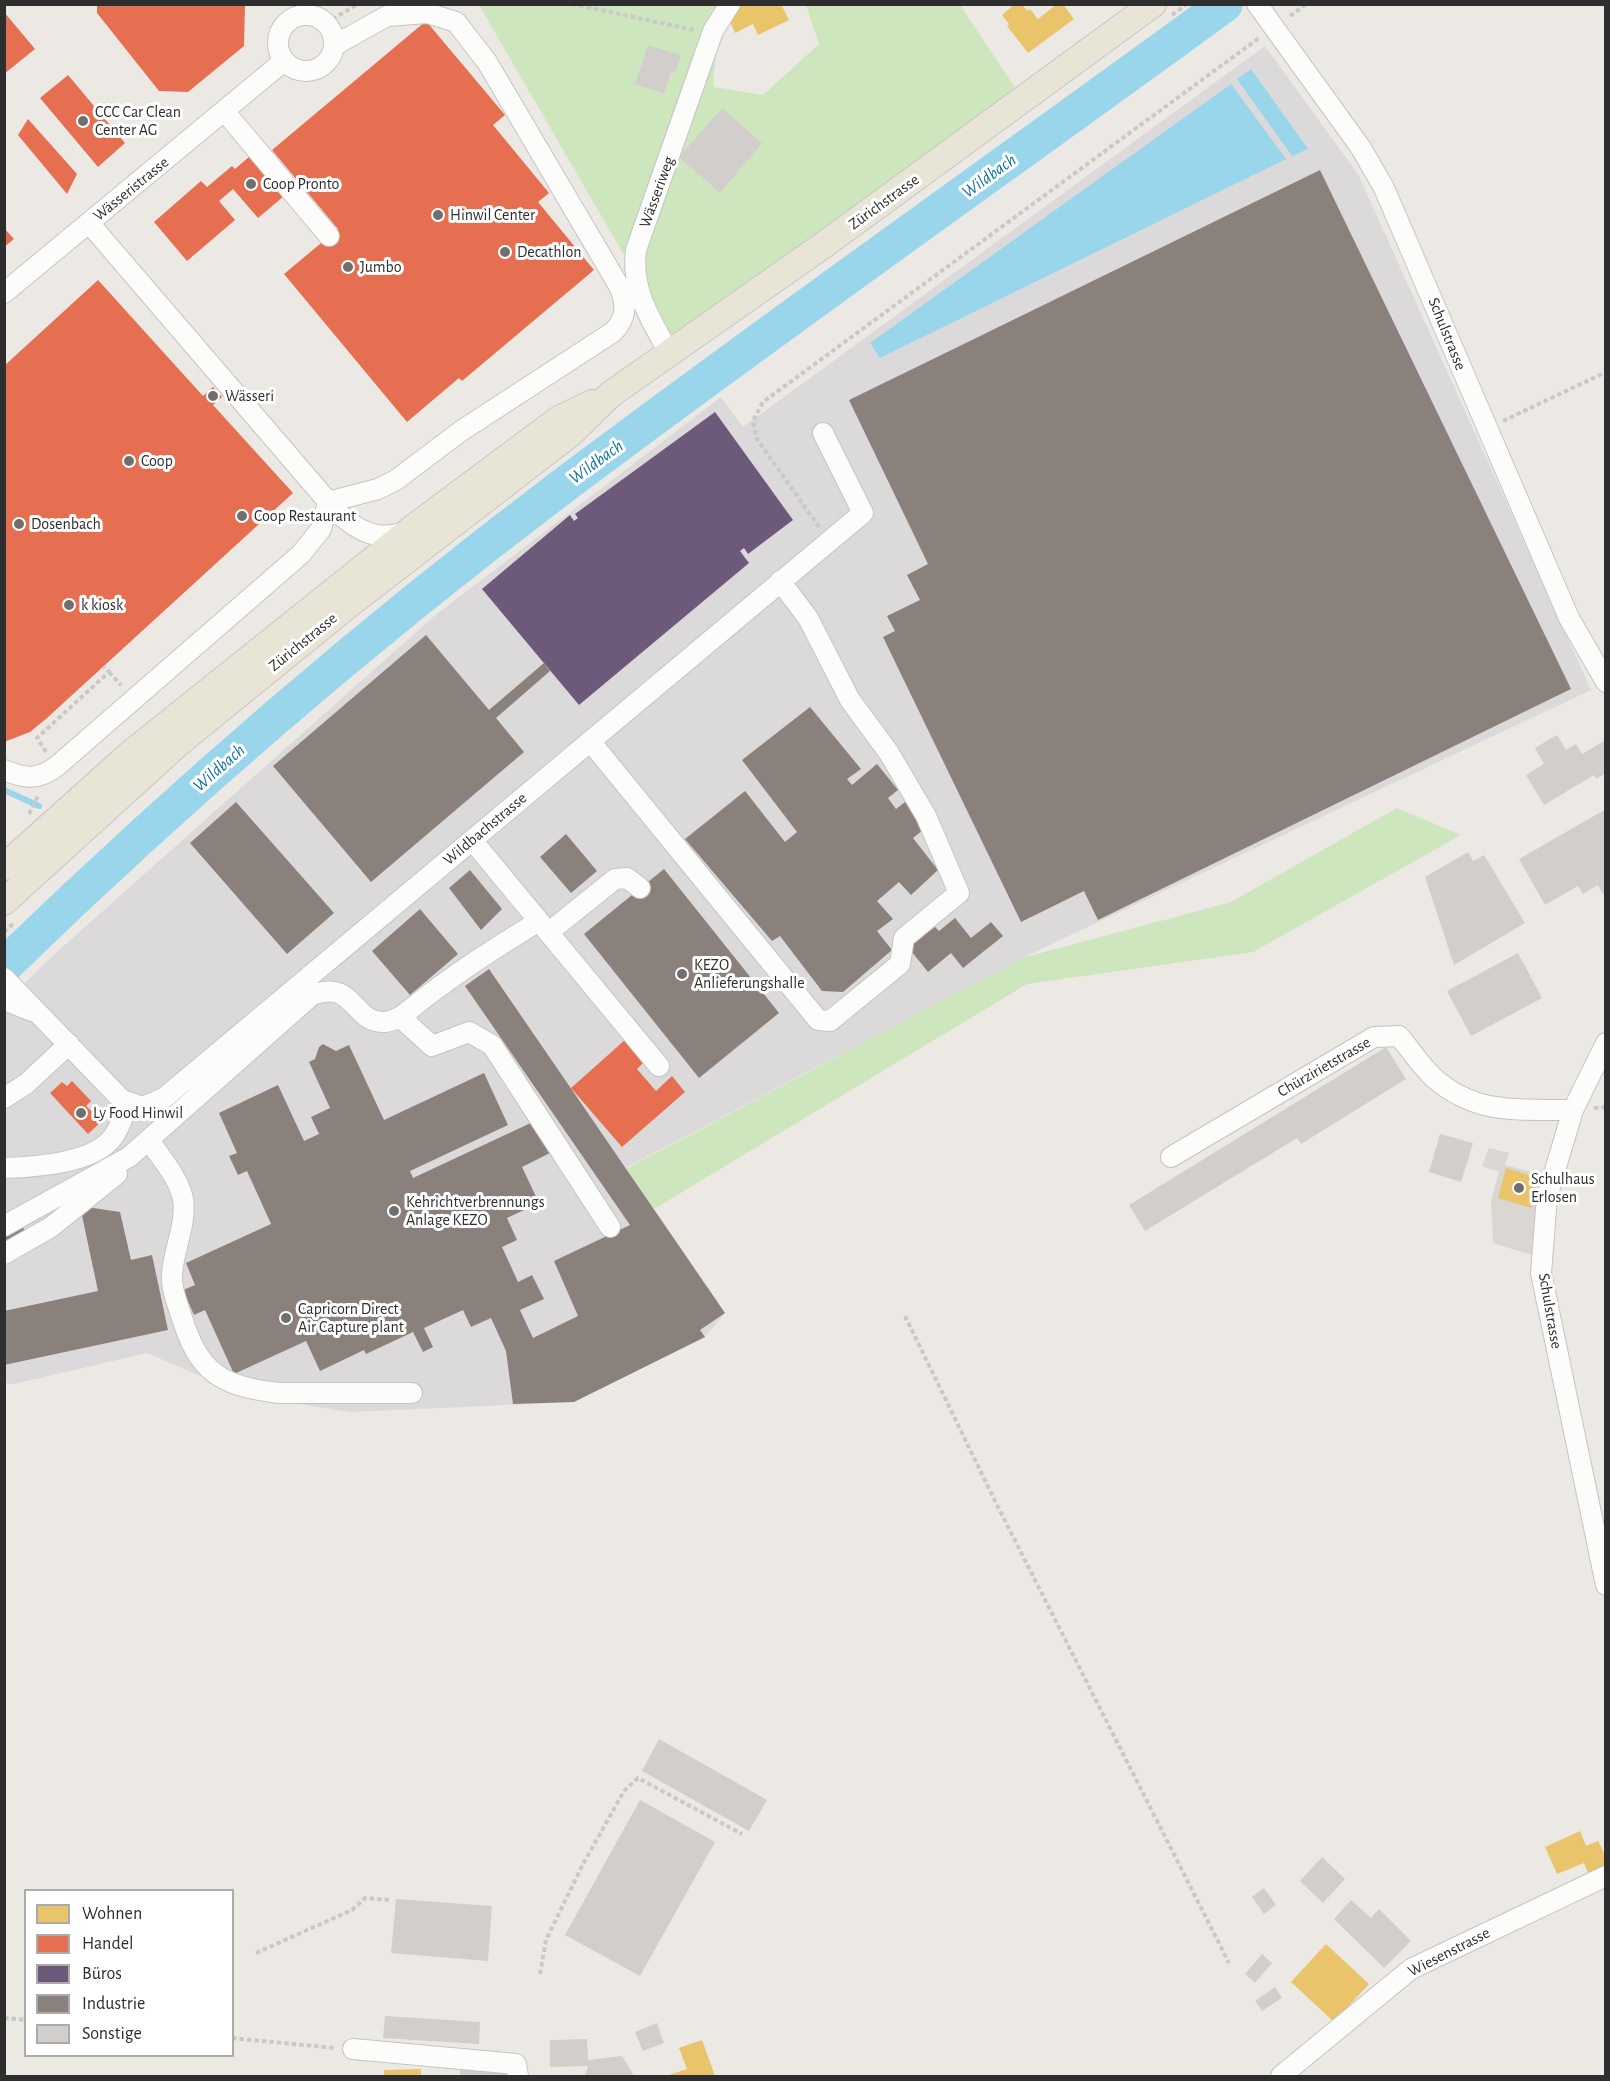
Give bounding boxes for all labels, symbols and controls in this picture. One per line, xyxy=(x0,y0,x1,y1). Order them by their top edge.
place label: CCC Car Clean Center AG xyxy=(95,102,181,140)
marker: CCC Car Clean Center AG xyxy=(76,114,90,128)
water label: Wildbach xyxy=(958,149,1020,203)
street label: Wässeristrasse xyxy=(89,153,173,225)
street label: Wässeriweg xyxy=(635,154,679,230)
street label: Zürichstrasse xyxy=(845,170,923,234)
place label: Coop Pronto xyxy=(263,174,339,194)
marker: Coop Pronto xyxy=(244,177,258,191)
place label: Hinwil Center xyxy=(450,205,535,225)
marker: Hinwil Center xyxy=(431,208,445,222)
place label: Decathlon xyxy=(517,242,581,262)
marker: Decathlon xyxy=(498,245,512,259)
place label: Jumbo xyxy=(360,257,402,277)
marker: Jumbo xyxy=(341,260,355,274)
street label: Schulstrasse xyxy=(1424,295,1470,373)
place label: Wässeri xyxy=(225,386,274,406)
marker: Wässeri xyxy=(206,389,220,403)
water label: Wildbach xyxy=(565,435,627,489)
place label: Coop xyxy=(141,451,173,471)
marker: Coop xyxy=(122,454,136,468)
place label: Coop Restaurant xyxy=(254,506,356,526)
marker: Coop Restaurant xyxy=(235,509,249,523)
place label: Dosenbach xyxy=(31,514,101,534)
marker: Dosenbach xyxy=(12,517,26,531)
place label: k kiosk xyxy=(81,595,123,615)
marker: k kiosk xyxy=(62,598,76,612)
street label: Zürichstrasse xyxy=(265,609,341,675)
water label: Wildbach xyxy=(189,740,249,796)
street label: Wildbachstrasse xyxy=(439,789,531,869)
place label: KEZO Anlieferungshalle xyxy=(694,955,805,993)
marker: KEZO Anlieferungshalle xyxy=(675,967,689,981)
street label: Chürzirietstrasse xyxy=(1274,1033,1374,1101)
place label: Ly Food Hinwil xyxy=(93,1103,183,1123)
marker: Ly Food Hinwil xyxy=(74,1106,88,1120)
place label: Schulhaus Erlosen xyxy=(1531,1169,1595,1207)
marker: Schulhaus Erlosen xyxy=(1512,1181,1526,1195)
place label: Kehrichtverbrennungs Anlage KEZO xyxy=(406,1192,545,1230)
marker: Kehrichtverbrennungs Anlage KEZO xyxy=(387,1204,401,1218)
street label: Schulstrasse xyxy=(1534,1272,1566,1350)
place label: Capricorn Direct Air Capture plant xyxy=(298,1299,404,1337)
marker: Capricorn Direct Air Capture plant xyxy=(279,1311,293,1325)
legend xyxy=(24,1889,234,2057)
text: Wohnen xyxy=(82,1905,142,1923)
street label: Wiesenstrasse xyxy=(1405,1923,1493,1981)
text: Handel xyxy=(82,1935,133,1953)
text: Büros xyxy=(82,1965,122,1983)
text: Industrie xyxy=(82,1995,145,2013)
text: Sonstige xyxy=(82,2025,142,2043)

